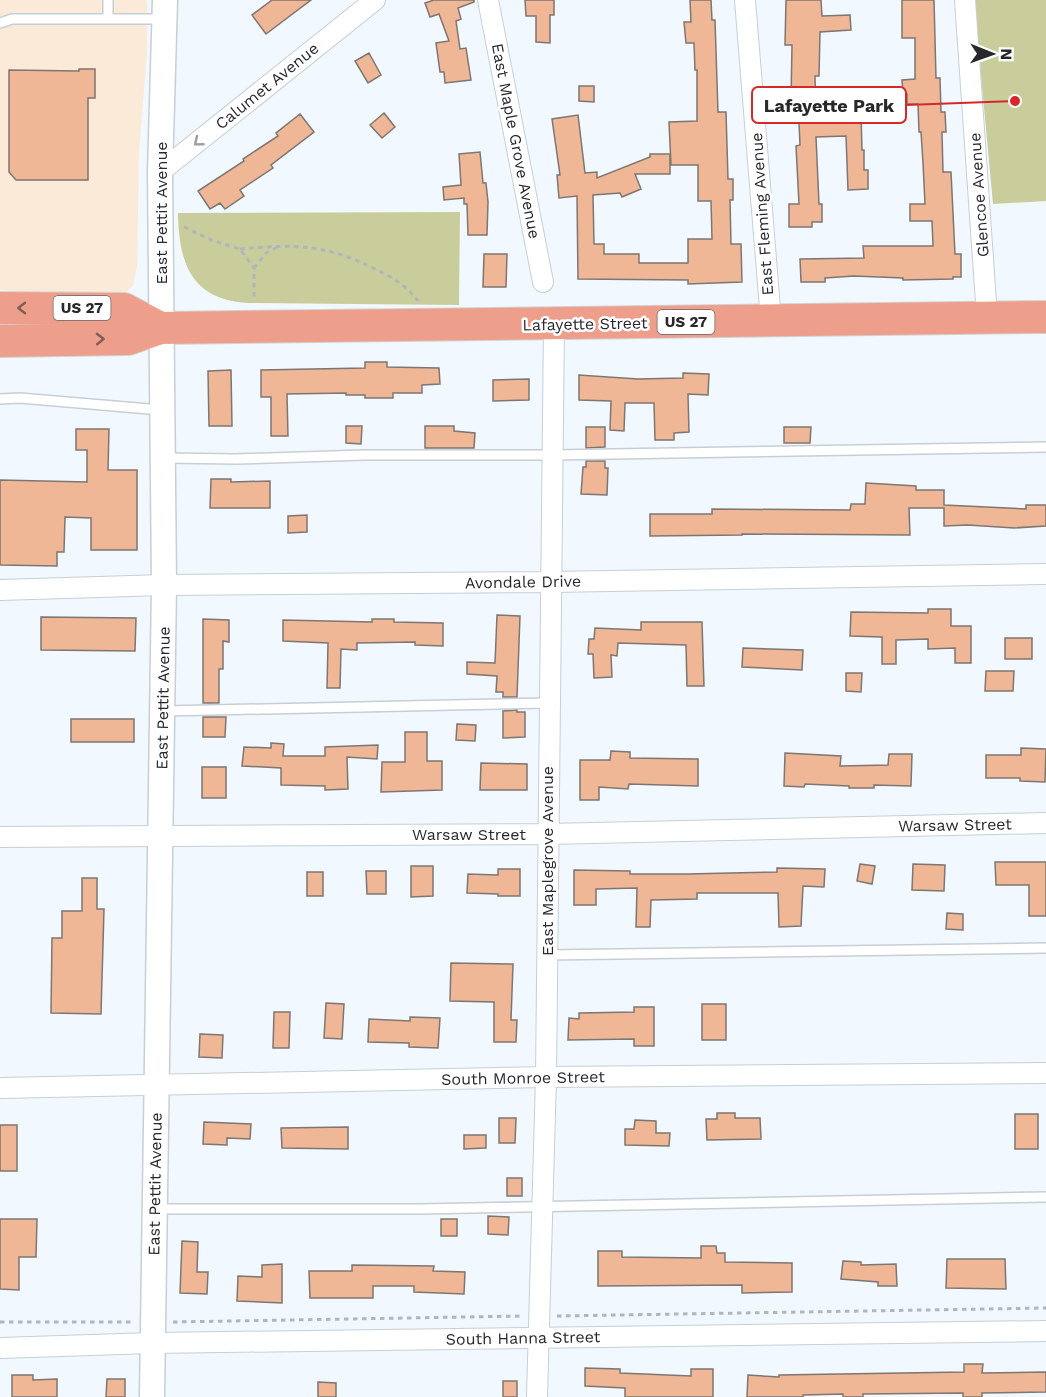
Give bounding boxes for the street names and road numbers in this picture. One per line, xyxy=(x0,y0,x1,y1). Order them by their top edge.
street label: Calumet Avenue xyxy=(212,39,322,133)
street label: East Maple Grove Avenue xyxy=(488,42,544,240)
street label: East Fleming Avenue xyxy=(747,132,777,296)
street label: Glencoe Avenue xyxy=(965,132,993,258)
street label: East Pettit Avenue xyxy=(152,141,171,285)
road number: US 27 xyxy=(54,296,110,320)
road number: US 27 xyxy=(658,310,714,334)
street label: Lafayette Street xyxy=(522,313,648,335)
street label: Avondale Drive xyxy=(465,571,581,593)
street label: East Pettit Avenue xyxy=(152,626,174,770)
street label: East Maplegrove Avenue xyxy=(538,766,557,956)
street label: Warsaw Street xyxy=(898,815,1012,835)
street label: Warsaw Street xyxy=(412,825,526,844)
street label: South Monroe Street xyxy=(441,1067,605,1089)
street label: East Pettit Avenue xyxy=(144,1112,166,1256)
street label: South Hanna Street xyxy=(446,1327,601,1349)

